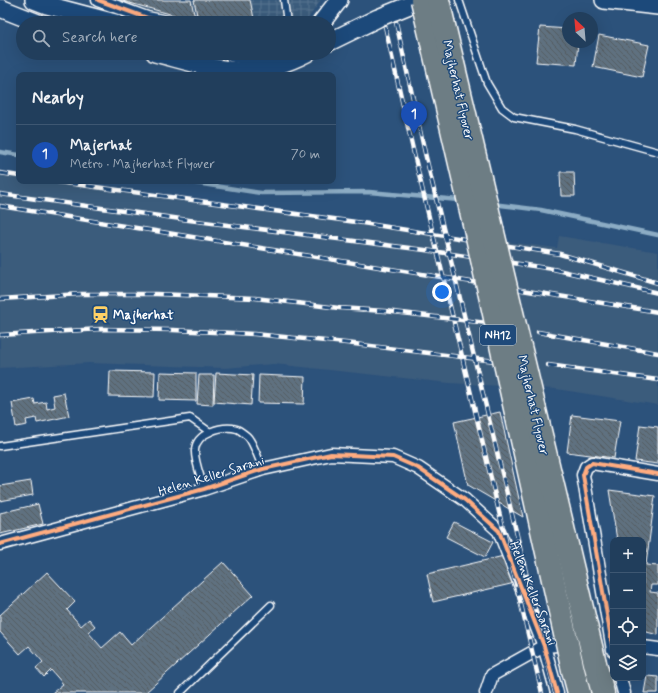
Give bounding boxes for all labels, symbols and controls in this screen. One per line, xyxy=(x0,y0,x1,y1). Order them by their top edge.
north arrow xyxy=(562,12,598,48)
search box xyxy=(16,16,336,60)
icon: search xyxy=(30,27,52,49)
text: Search here xyxy=(62,28,138,48)
street label: Majherhat Flyover xyxy=(438,39,477,143)
text: Nearby xyxy=(32,87,84,109)
pin: 1 xyxy=(401,101,427,134)
text: Majerhat xyxy=(70,136,132,156)
text: 1 xyxy=(42,146,48,163)
text: 70 m xyxy=(291,146,320,163)
text: Metro · Majherhat Flyover xyxy=(70,156,215,173)
your location xyxy=(432,282,452,302)
station icon: Majherhat xyxy=(90,304,110,324)
place label: Majherhat xyxy=(113,307,174,325)
road number: NH12 xyxy=(480,325,516,345)
street label: Majherhat Flyover xyxy=(513,354,552,458)
street label: Helen Keller Sarani xyxy=(156,452,267,501)
map controls xyxy=(610,537,646,681)
button: + xyxy=(610,537,646,573)
street label: Helen Keller Sarani xyxy=(505,539,560,648)
button: − xyxy=(610,573,646,609)
button: locate xyxy=(610,609,646,645)
button: layers xyxy=(610,645,646,681)

